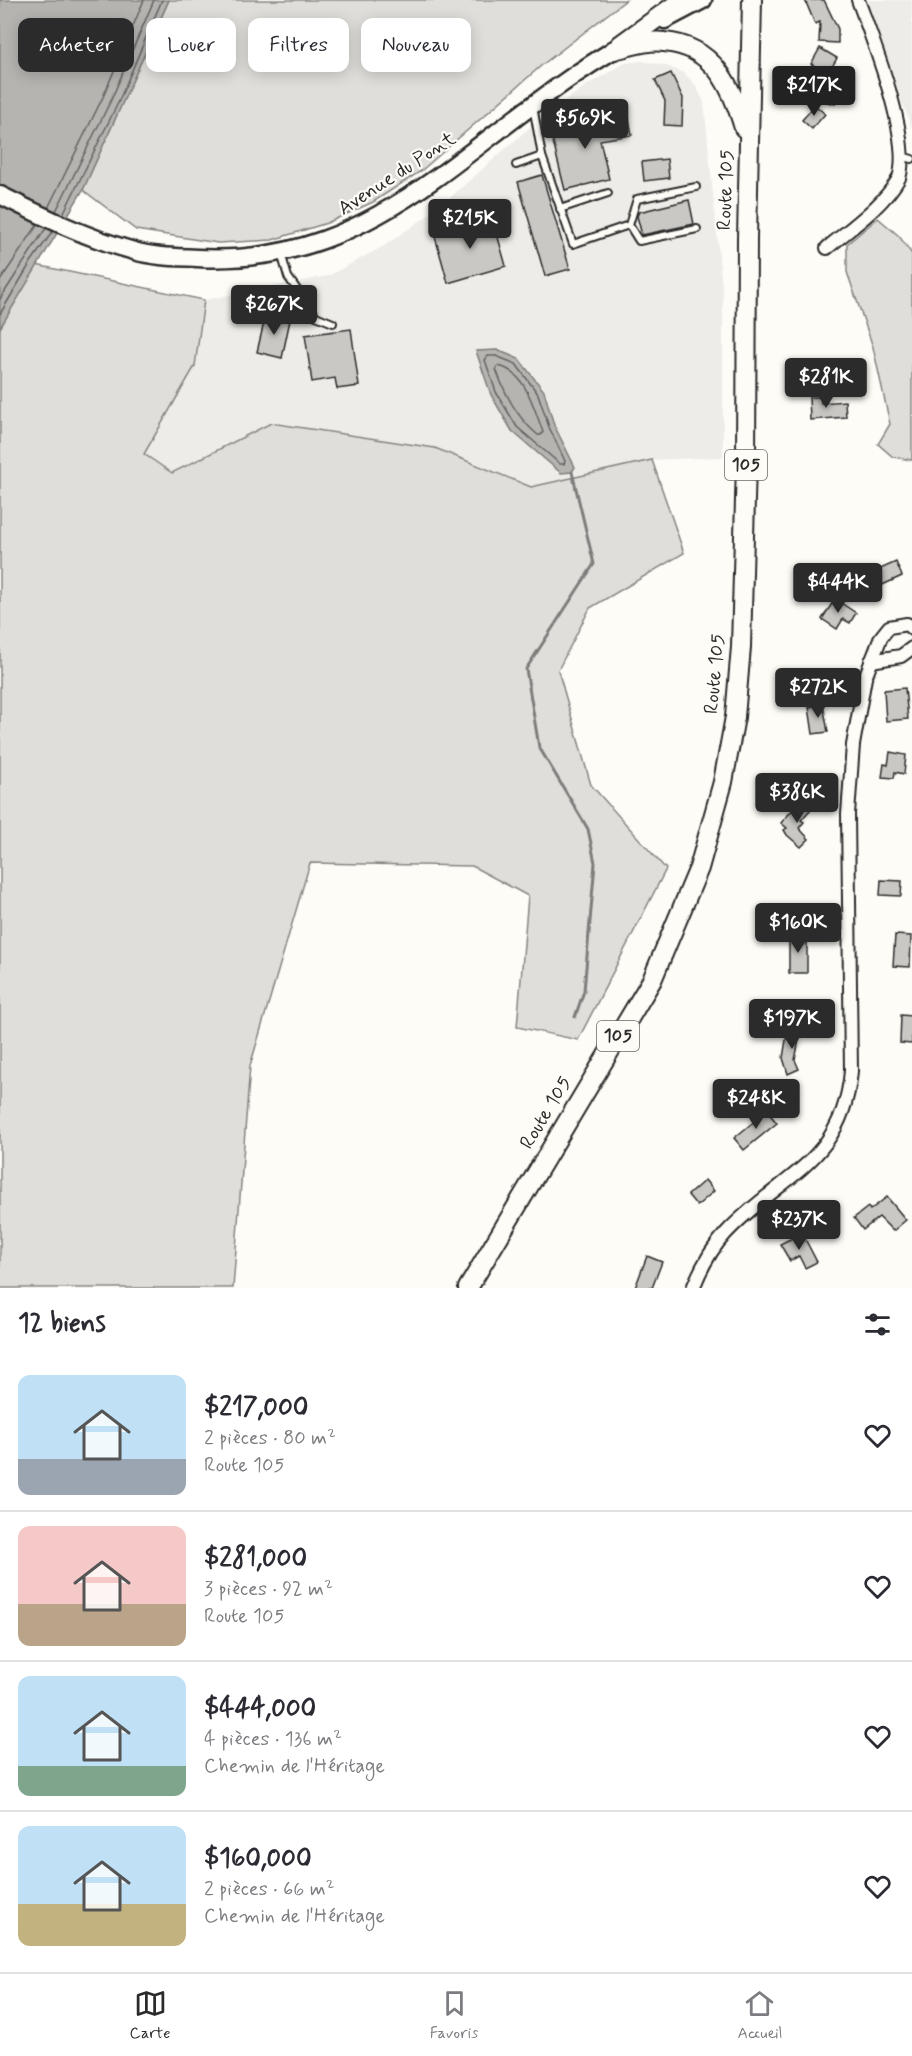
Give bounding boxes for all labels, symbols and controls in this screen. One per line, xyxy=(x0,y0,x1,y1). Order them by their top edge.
chip: Acheter xyxy=(18,18,134,72)
chip: Louer xyxy=(146,18,236,72)
chip: Filtres xyxy=(248,18,349,72)
chip: Nouveau xyxy=(361,18,471,72)
pin: $217K xyxy=(772,66,856,117)
text: $217K xyxy=(786,72,842,99)
pin: $569K xyxy=(543,99,627,150)
text: $569K xyxy=(555,105,615,132)
street label: Avenue du Pont xyxy=(333,126,461,222)
street label: Route 105 xyxy=(711,149,741,231)
pin: $215K xyxy=(428,199,512,250)
text: $215K xyxy=(442,205,498,232)
pin: $267K xyxy=(232,285,316,336)
text: $267K xyxy=(245,291,303,318)
pin: $281K xyxy=(784,358,868,409)
text: $281K xyxy=(799,364,853,391)
road number: 105 xyxy=(725,450,767,480)
pin: $444K xyxy=(796,563,880,614)
text: $444K xyxy=(807,569,869,596)
street label: Route 105 xyxy=(698,633,732,715)
pin: $272K xyxy=(776,668,860,719)
text: $272K xyxy=(789,674,847,701)
pin: $386K xyxy=(755,773,839,824)
text: $386K xyxy=(769,779,825,806)
pin: $160K xyxy=(756,903,840,954)
text: $160K xyxy=(769,909,827,936)
pin: $197K xyxy=(750,999,834,1050)
text: $197K xyxy=(763,1005,821,1032)
road number: 105 xyxy=(597,1021,639,1051)
street label: Route 105 xyxy=(514,1072,578,1154)
pin: $248K xyxy=(714,1079,798,1130)
text: $248K xyxy=(727,1085,785,1112)
pin: $237K xyxy=(757,1200,841,1251)
text: $237K xyxy=(771,1206,827,1233)
text: 12 biens xyxy=(18,1307,106,1341)
icon: filters xyxy=(861,1308,894,1341)
text: $217,000 xyxy=(204,1391,308,1425)
icon: home xyxy=(66,1399,138,1471)
icon: heart xyxy=(861,1419,894,1452)
text: 2 pièces · 80 m² xyxy=(204,1425,336,1452)
text: Route 105 xyxy=(204,1452,284,1479)
text: $281,000 xyxy=(204,1542,307,1576)
icon: home xyxy=(66,1550,138,1622)
icon: heart xyxy=(861,1570,894,1603)
text: 3 pièces · 92 m² xyxy=(204,1576,333,1603)
text: Route 105 xyxy=(204,1603,284,1630)
text: $444,000 xyxy=(204,1692,316,1726)
icon: home xyxy=(66,1700,138,1772)
icon: heart xyxy=(861,1720,894,1753)
text: 4 pièces · 136 m² xyxy=(204,1726,342,1753)
text: Chemin de l'Héritage xyxy=(204,1753,385,1780)
text: $160,000 xyxy=(204,1842,312,1876)
icon: home xyxy=(66,1850,138,1922)
icon: heart xyxy=(861,1870,894,1903)
text: 2 pièces · 66 m² xyxy=(204,1876,334,1903)
text: Chemin de l'Héritage xyxy=(204,1903,385,1930)
tab: Carte xyxy=(130,1987,171,2044)
tab: Favoris xyxy=(430,1987,478,2044)
tab: Accueil xyxy=(737,1987,782,2044)

